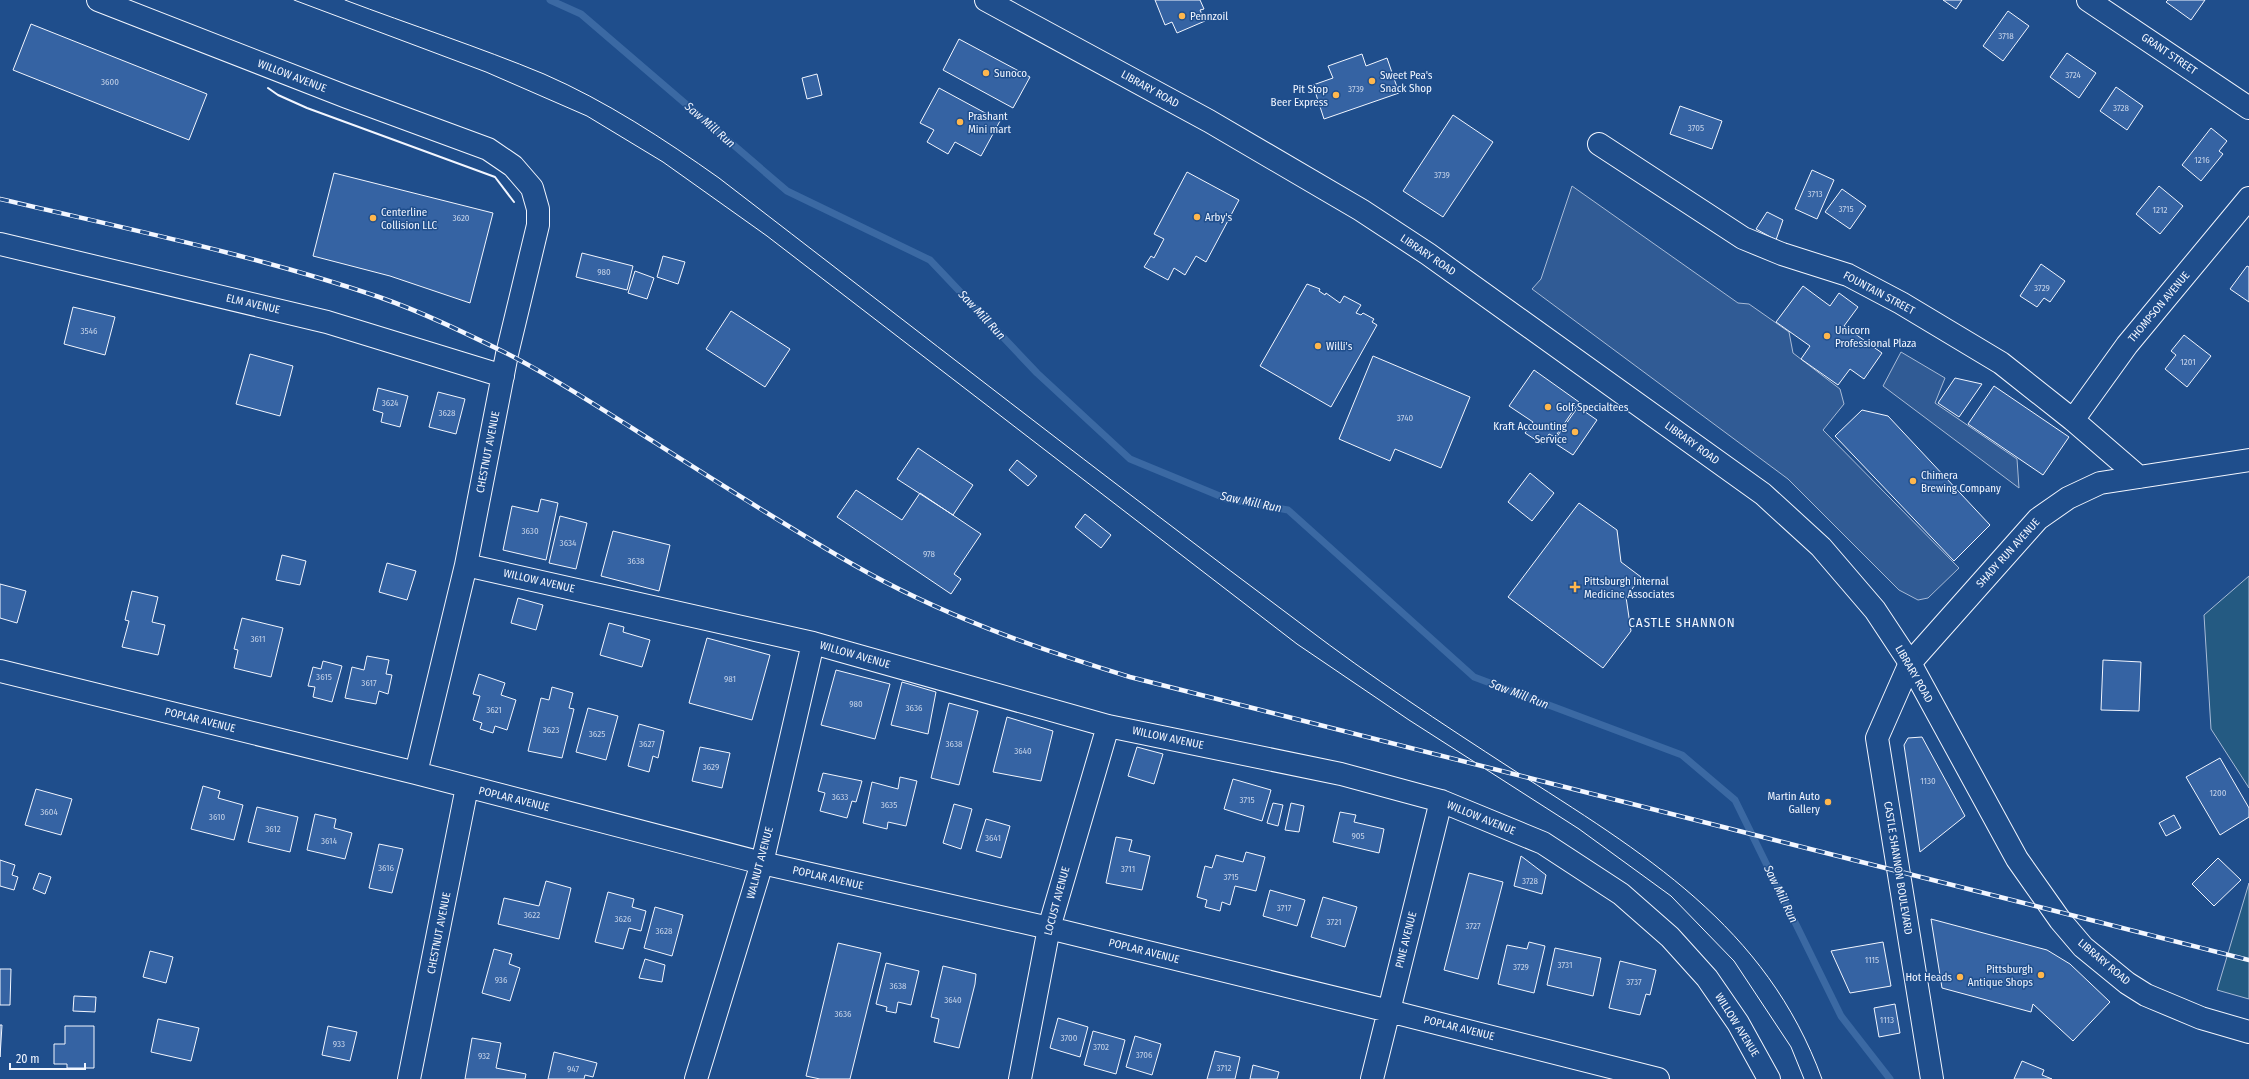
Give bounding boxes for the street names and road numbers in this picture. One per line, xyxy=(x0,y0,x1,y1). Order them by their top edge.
street label: GRANT STREET xyxy=(2139,31,2200,78)
street label: WILLOW AVENUE xyxy=(256,57,328,95)
street label: LIBRARY ROAD xyxy=(1119,68,1181,110)
street label: LIBRARY ROAD xyxy=(1398,232,1458,278)
street label: FOUNTAIN STREET xyxy=(1841,269,1918,318)
street label: THOMPSON AVENUE xyxy=(2126,269,2192,345)
street label: ELM AVENUE xyxy=(225,291,281,317)
street label: CHESTNUT AVENUE xyxy=(474,410,502,494)
street label: LIBRARY ROAD xyxy=(1662,419,1722,467)
street label: SHADY RUN AVENUE xyxy=(1974,516,2042,590)
street label: WILLOW AVENUE xyxy=(502,566,576,596)
street label: WILLOW AVENUE xyxy=(818,639,892,671)
street label: LIBRARY ROAD xyxy=(1892,643,1936,705)
street label: POPLAR AVENUE xyxy=(163,705,237,735)
street label: WILLOW AVENUE xyxy=(1131,724,1205,752)
street label: POPLAR AVENUE xyxy=(477,784,551,814)
street label: WILLOW AVENUE xyxy=(1445,798,1517,838)
street label: CASTLE SHANNON BOULEVARD xyxy=(1881,800,1915,936)
street label: WALNUT AVENUE xyxy=(744,825,776,901)
street label: POPLAR AVENUE xyxy=(791,864,865,892)
street label: LOCUST AVENUE xyxy=(1042,865,1072,937)
street label: CHESTNUT AVENUE xyxy=(425,891,453,975)
street label: PINE AVENUE xyxy=(1393,910,1419,970)
street label: POPLAR AVENUE xyxy=(1107,936,1181,966)
street label: LIBRARY ROAD xyxy=(2075,936,2133,988)
street label: WILLOW AVENUE xyxy=(1712,991,1762,1059)
street label: POPLAR AVENUE xyxy=(1422,1013,1496,1043)

